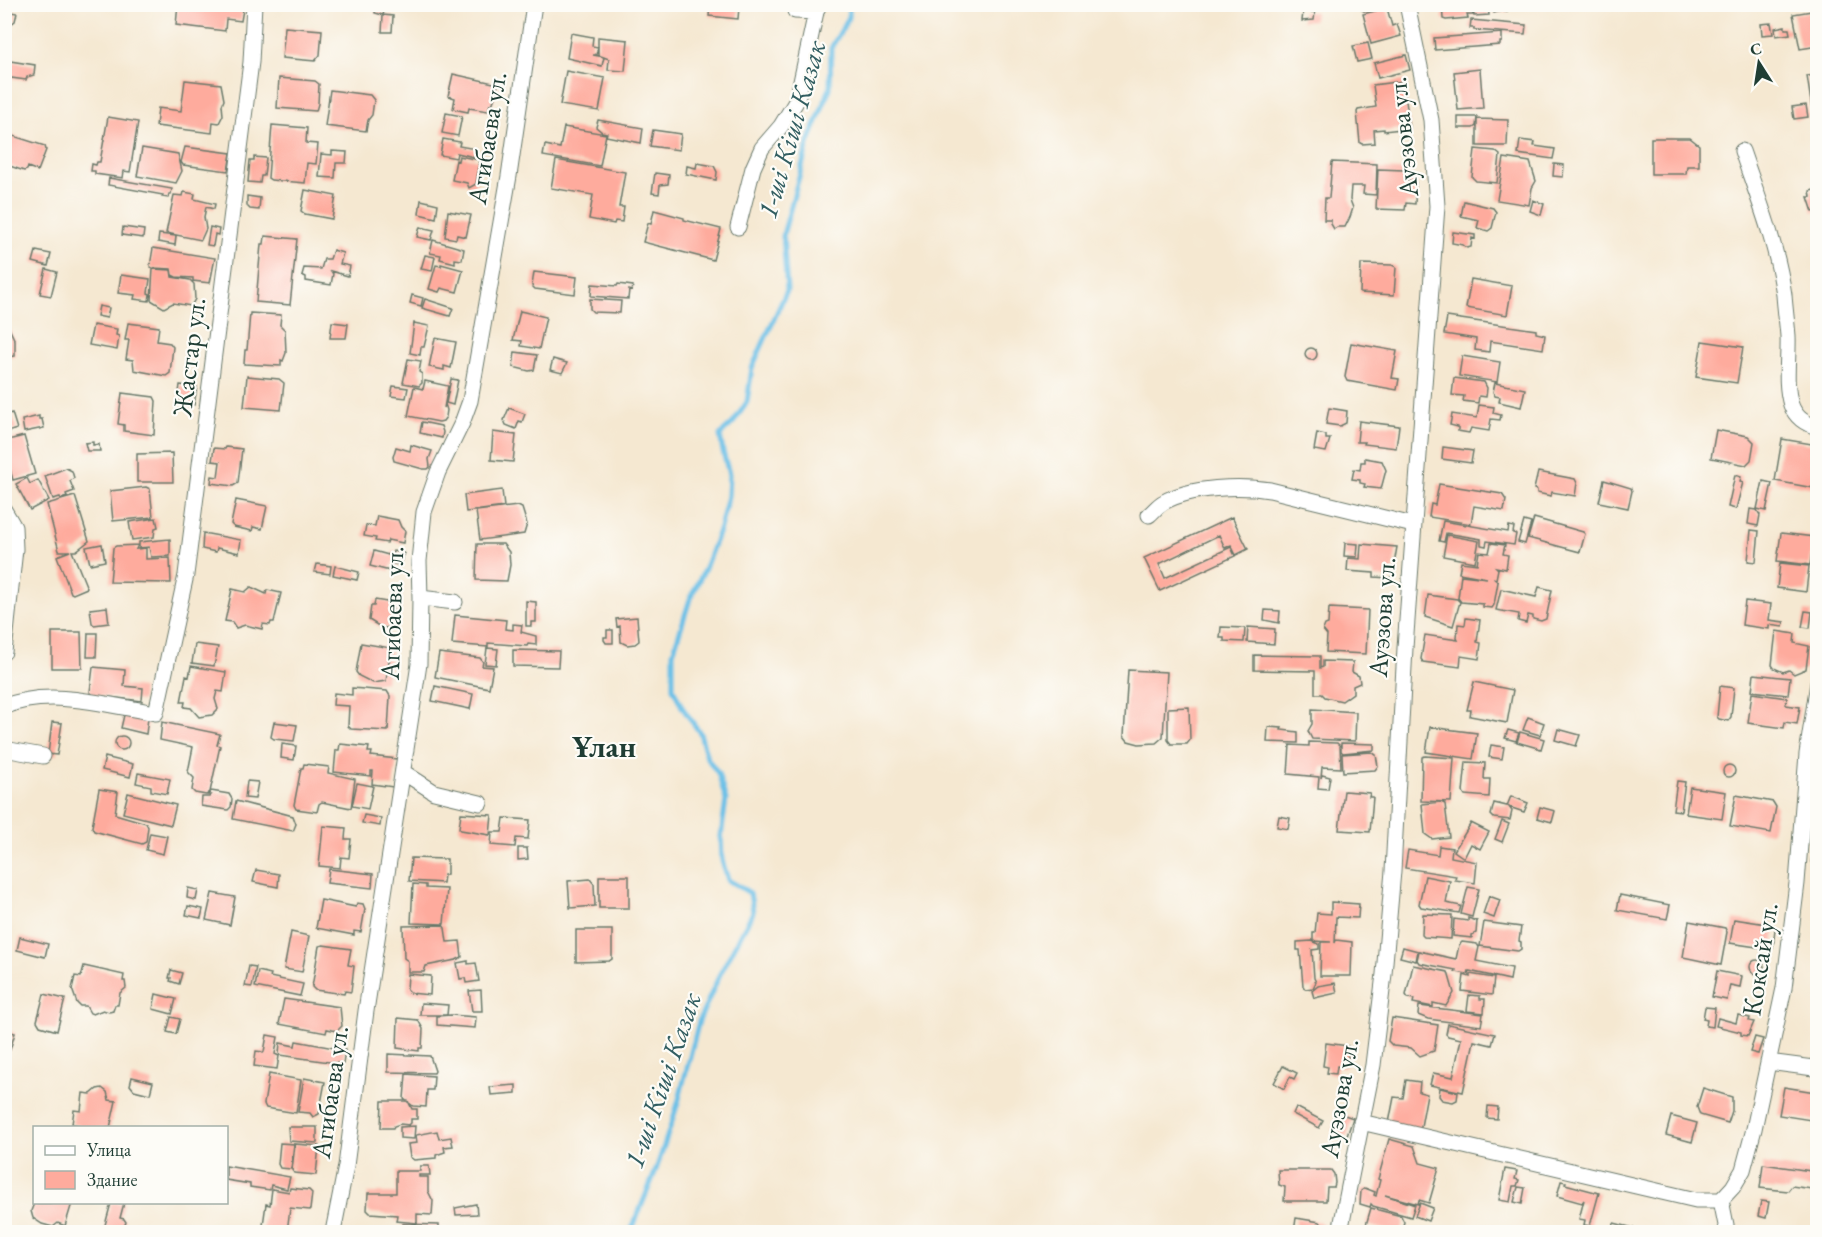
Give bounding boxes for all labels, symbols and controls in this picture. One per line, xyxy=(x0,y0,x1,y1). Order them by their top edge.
north arrow xyxy=(1729,33,1789,93)
water label: 1-ші Кіші Казак xyxy=(748,35,834,222)
text: С xyxy=(1748,37,1764,60)
street label: Агибаева ул. xyxy=(459,69,514,208)
street label: Ауэзова ул. xyxy=(1379,75,1426,200)
street label: Жастар ул. xyxy=(164,295,213,420)
street label: Агибаева ул. xyxy=(372,545,411,682)
street label: Ауэзова ул. xyxy=(1360,556,1403,679)
district label: Ұлан xyxy=(572,727,636,766)
street label: Коксай ул. xyxy=(1733,900,1786,1018)
water label: 1-ші Кіші Казак xyxy=(615,987,709,1173)
street label: Агибаева ул. xyxy=(303,1023,356,1162)
street label: Ауэзова ул. xyxy=(1311,1036,1366,1161)
legend xyxy=(33,1126,228,1204)
text: Улица xyxy=(86,1138,132,1161)
text: Здание xyxy=(87,1168,137,1191)

